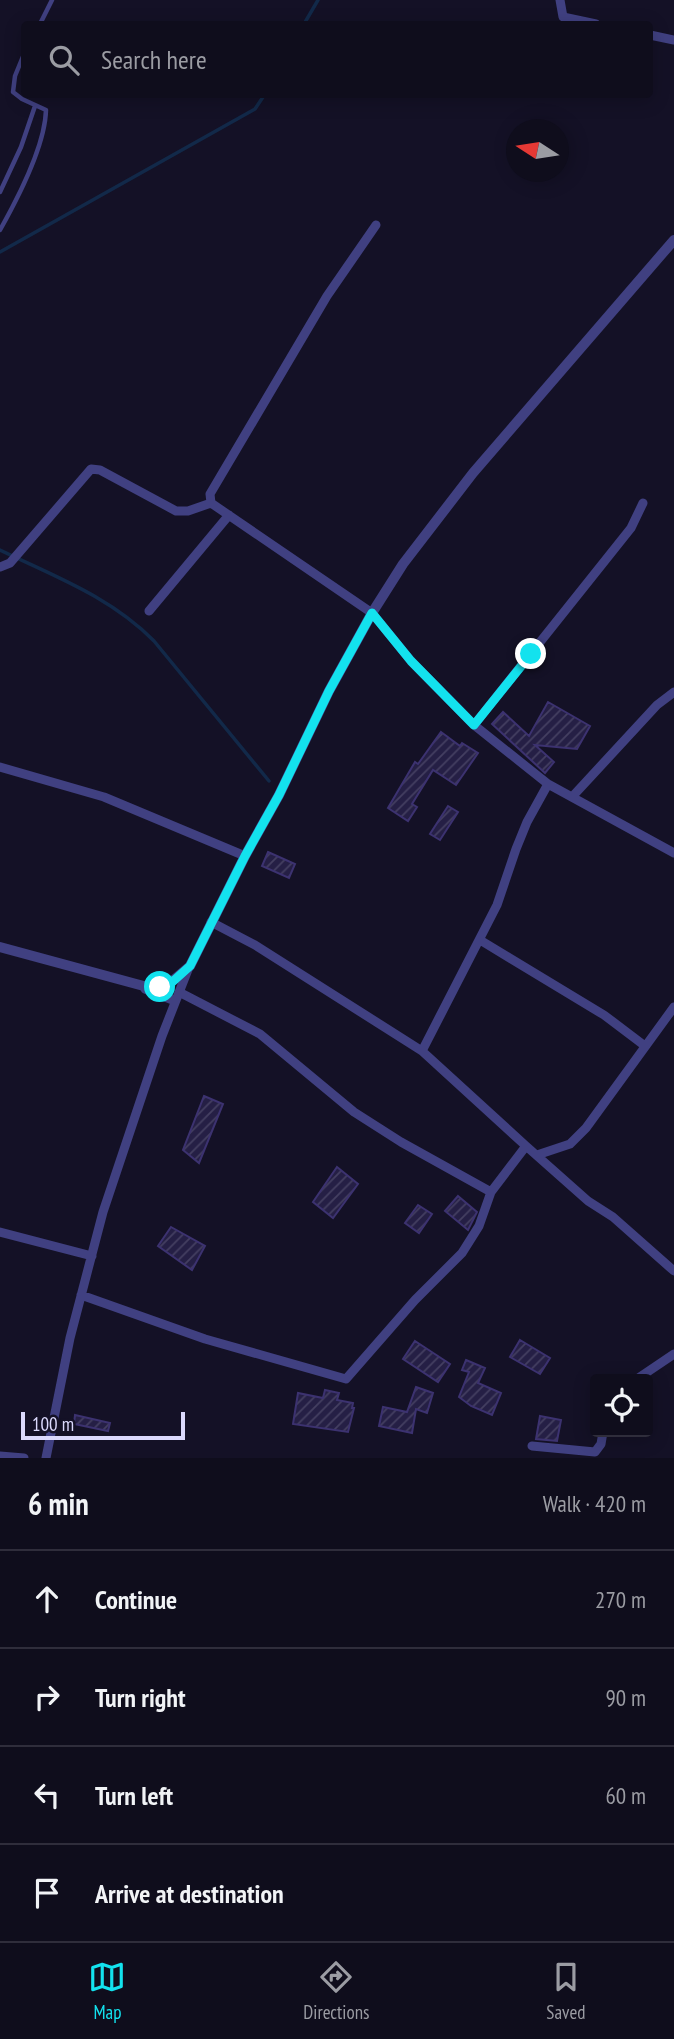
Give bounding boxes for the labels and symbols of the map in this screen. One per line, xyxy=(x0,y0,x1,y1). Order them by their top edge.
north arrow xyxy=(506,119,569,182)
route end xyxy=(515,638,546,669)
route start xyxy=(144,971,175,1002)
scale bar xyxy=(21,1409,186,1441)

